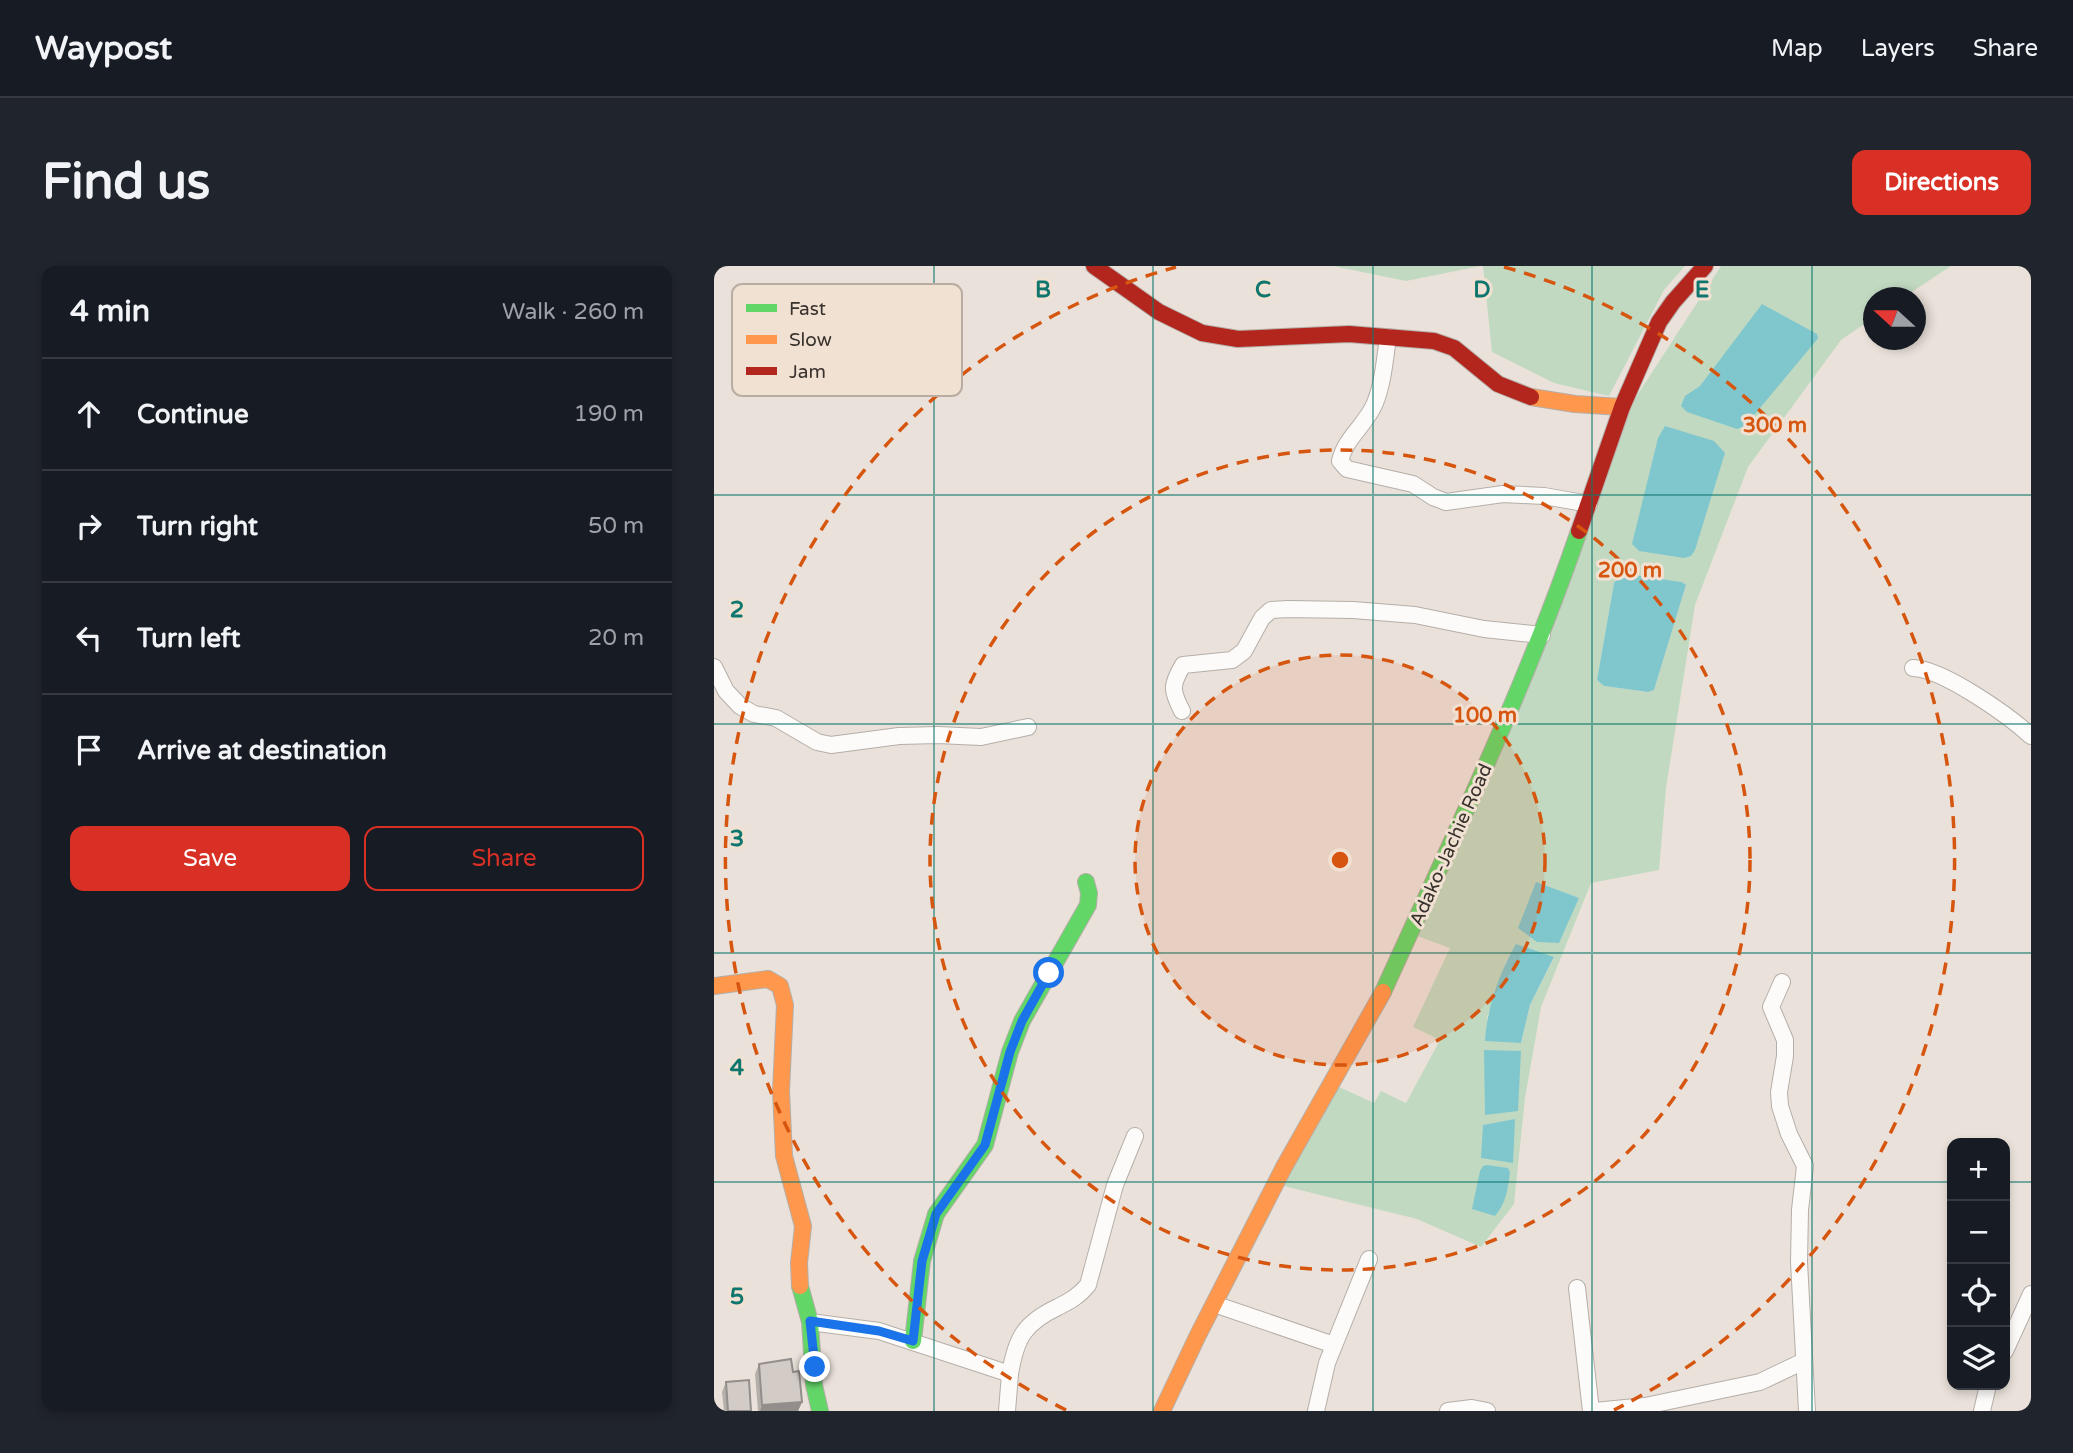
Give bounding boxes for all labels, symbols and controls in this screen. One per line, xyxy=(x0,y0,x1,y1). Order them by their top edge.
text: Waypost xyxy=(35,29,172,68)
text: Map xyxy=(1771,34,1823,63)
text: Layers xyxy=(1861,34,1935,63)
text: Share xyxy=(1973,34,2038,63)
button: Directions xyxy=(1852,150,2031,215)
text: Find us xyxy=(42,153,210,212)
text: B xyxy=(1035,276,1051,304)
text: C xyxy=(1255,276,1271,304)
text: D xyxy=(1473,276,1491,304)
text: E xyxy=(1695,276,1709,304)
legend xyxy=(732,284,962,396)
north arrow xyxy=(1863,287,1926,350)
text: 4 min xyxy=(70,293,150,330)
text: Walk · 260 m xyxy=(502,298,644,326)
text: Fast xyxy=(789,298,826,320)
text: Slow xyxy=(789,329,832,351)
text: Jam xyxy=(789,361,826,383)
icon: ahead xyxy=(70,395,108,433)
text: Continue xyxy=(137,399,249,430)
text: 190 m xyxy=(574,400,644,428)
text: 300 m xyxy=(1743,413,1807,438)
icon: right xyxy=(70,507,108,545)
text: Turn right xyxy=(137,511,258,542)
text: 50 m xyxy=(588,512,644,540)
text: 200 m xyxy=(1598,558,1662,583)
text: 2 xyxy=(730,596,744,624)
icon: left xyxy=(70,619,108,657)
text: Turn left xyxy=(137,623,240,654)
text: 20 m xyxy=(588,624,644,652)
text: 100 m xyxy=(1453,703,1517,728)
icon: arrive xyxy=(70,731,108,769)
text: Arrive at destination xyxy=(137,735,387,766)
street label: Adako-Jachie Road xyxy=(1405,760,1497,930)
text: 3 xyxy=(730,825,744,853)
button: Save xyxy=(70,826,350,891)
button: Share xyxy=(364,826,644,891)
centre of rings xyxy=(1328,848,1352,872)
route start xyxy=(1033,957,1064,988)
text: 4 xyxy=(730,1054,745,1082)
map controls xyxy=(1947,1138,2010,1390)
button: + xyxy=(1947,1138,2010,1201)
button: − xyxy=(1947,1201,2010,1264)
button: locate xyxy=(1947,1264,2010,1327)
text: 5 xyxy=(730,1283,744,1311)
button: layers xyxy=(1947,1327,2010,1390)
route end xyxy=(799,1351,830,1382)

